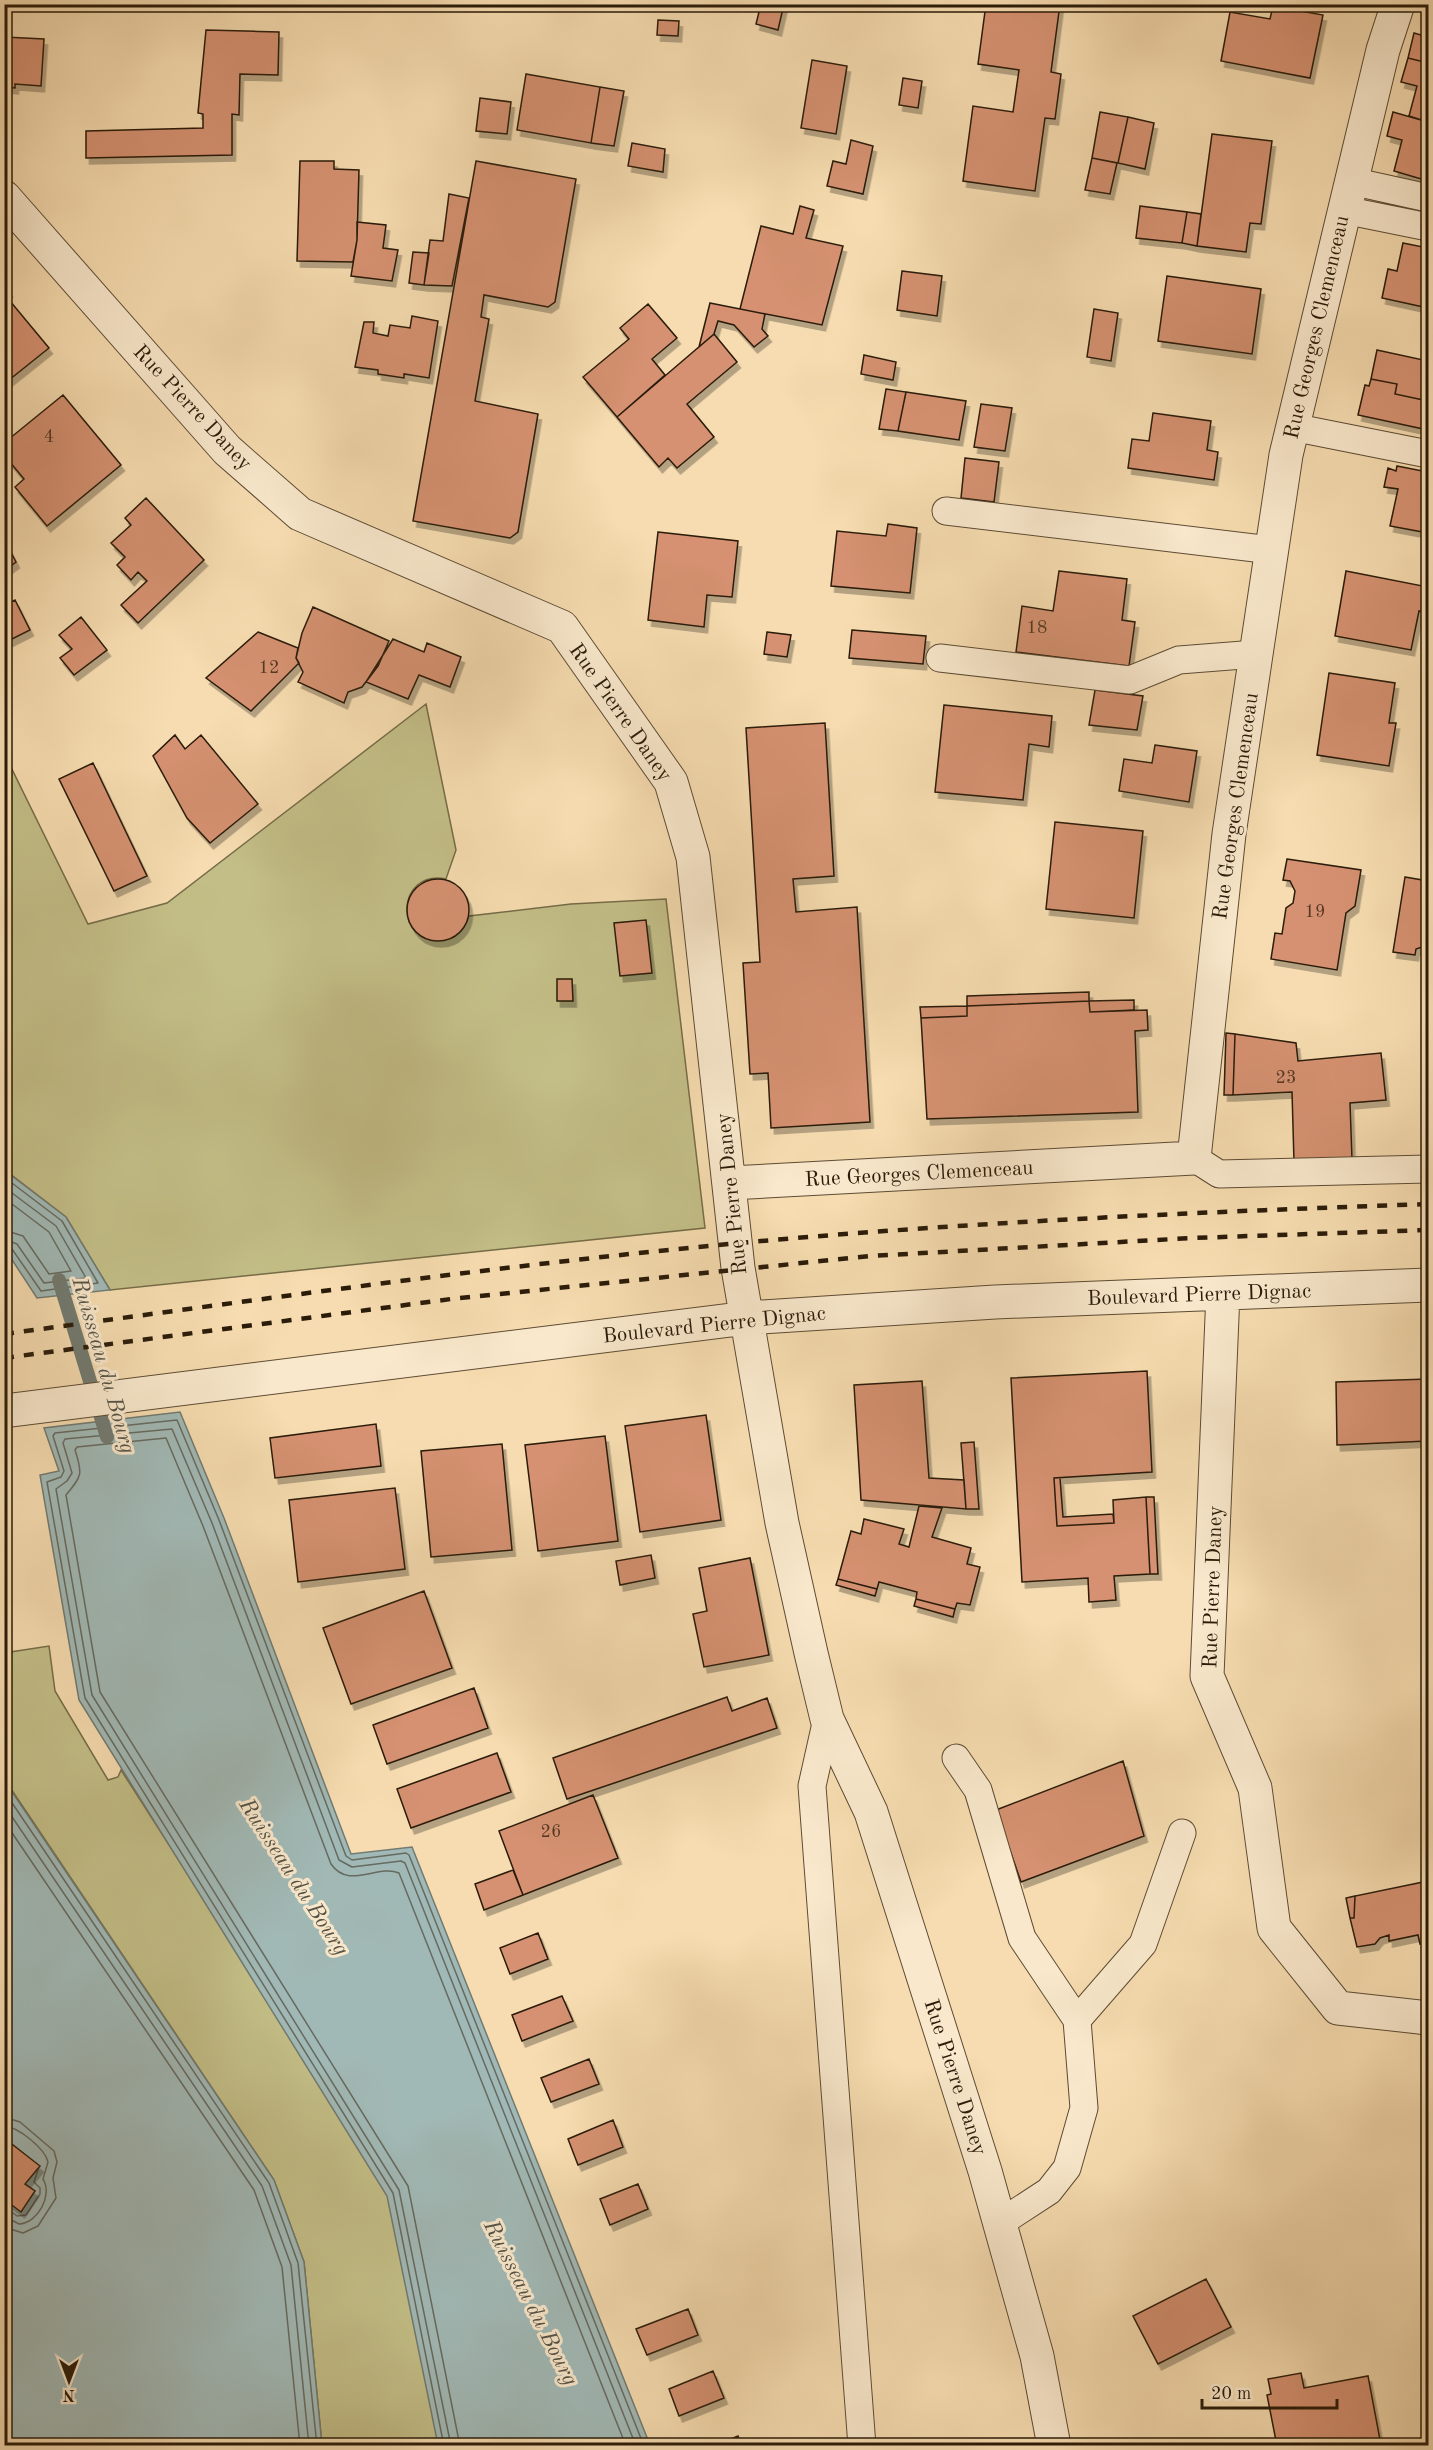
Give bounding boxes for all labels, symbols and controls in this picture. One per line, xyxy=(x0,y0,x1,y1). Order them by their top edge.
street label: Rue Georges Clemenceau xyxy=(1281,213,1353,441)
street label: Rue Pierre Daney xyxy=(129,341,255,475)
house number: 4 xyxy=(44,428,54,446)
house number: 18 xyxy=(1027,619,1047,637)
street label: Rue Pierre Daney xyxy=(564,640,675,786)
house number: 12 xyxy=(259,659,279,677)
street label: Rue Georges Clemenceau xyxy=(1210,691,1263,921)
house number: 19 xyxy=(1305,903,1325,921)
house number: 23 xyxy=(1276,1069,1296,1087)
street label: Rue Pierre Daney xyxy=(714,1112,751,1276)
street label: Rue Georges Clemenceau xyxy=(804,1158,1034,1191)
water label: Ruisseau du Bourg xyxy=(67,1274,139,1457)
street label: Boulevard Pierre Dignac xyxy=(1087,1281,1312,1310)
street label: Boulevard Pierre Dignac xyxy=(601,1303,827,1348)
street label: Rue Pierre Daney xyxy=(1200,1505,1227,1669)
water label: Ruisseau du Bourg xyxy=(234,1794,352,1960)
house number: 26 xyxy=(541,1823,561,1841)
street label: Rue Pierre Daney xyxy=(919,1997,990,2158)
water label: Ruisseau du Bourg xyxy=(479,2216,582,2389)
north arrow xyxy=(39,2351,99,2411)
scale bar xyxy=(1202,2372,1337,2410)
text: 20 m xyxy=(1211,2385,1251,2403)
text: N xyxy=(62,2386,75,2402)

